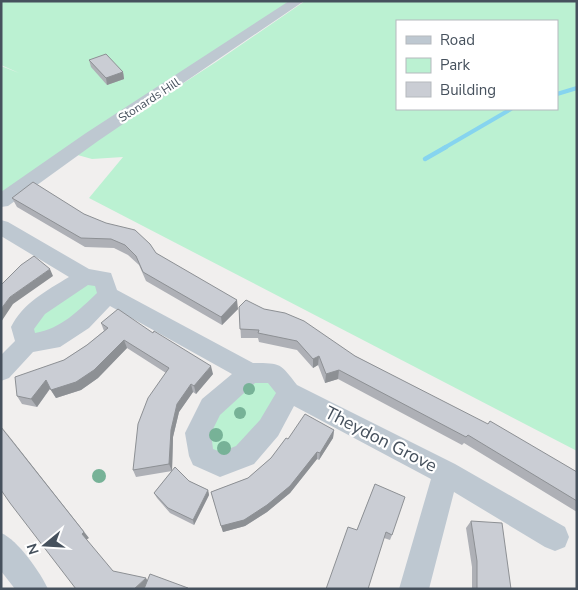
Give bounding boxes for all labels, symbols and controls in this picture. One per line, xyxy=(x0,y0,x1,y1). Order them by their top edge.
legend xyxy=(396,20,558,110)
text: Road xyxy=(440,30,475,50)
text: Park xyxy=(440,55,470,75)
street label: Stonards Hill xyxy=(115,74,183,126)
text: Building xyxy=(440,80,496,100)
street label: Theydon Grove xyxy=(321,400,441,478)
north arrow xyxy=(20,520,70,570)
text: N xyxy=(22,541,44,557)

